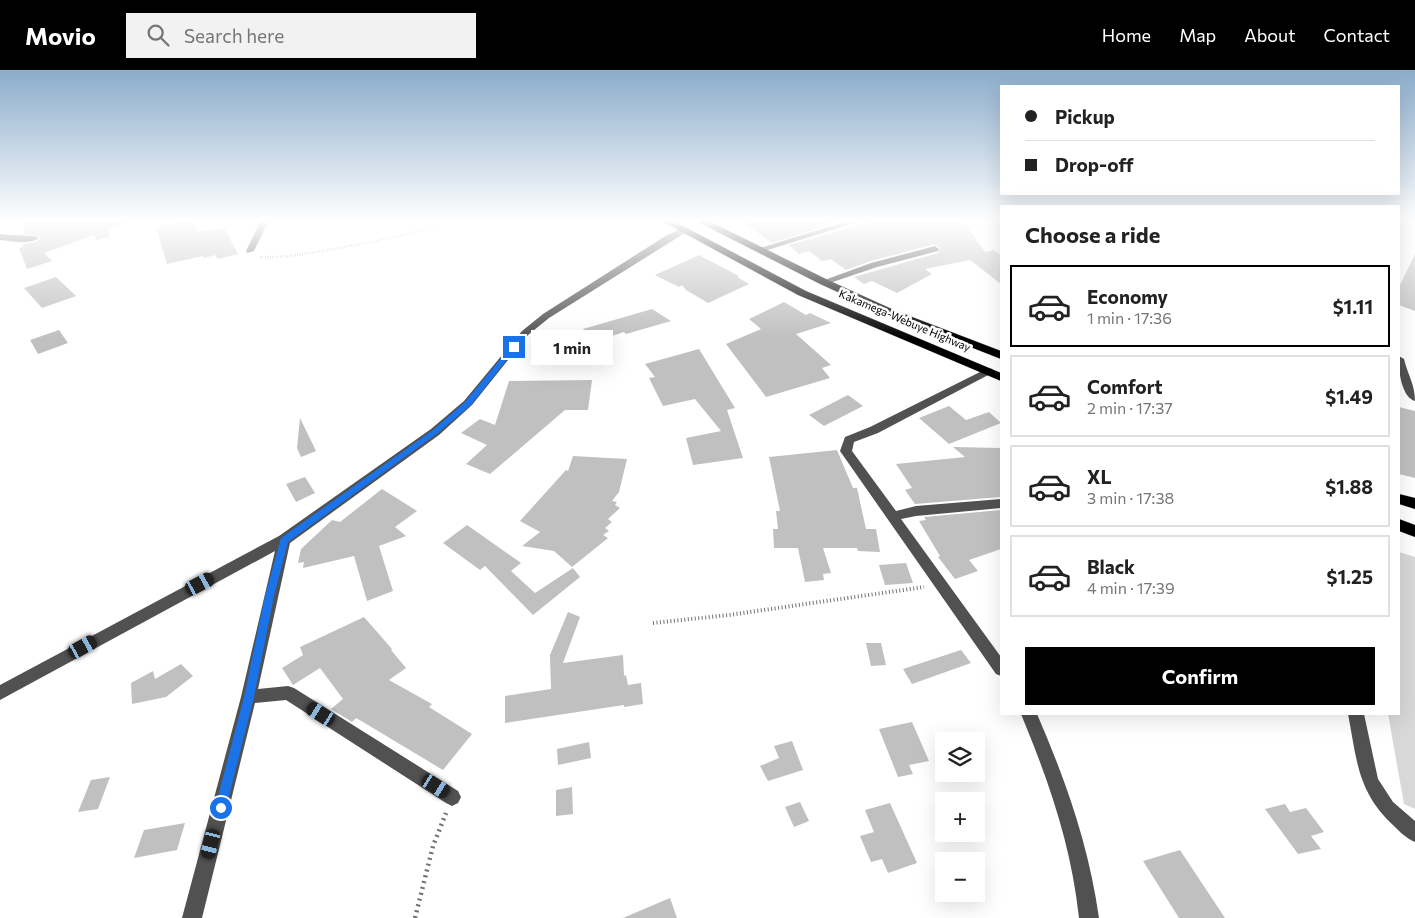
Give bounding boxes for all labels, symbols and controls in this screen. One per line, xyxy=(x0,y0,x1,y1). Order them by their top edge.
search box xyxy=(126,13,476,58)
text: Movio xyxy=(25,21,96,50)
icon: search xyxy=(144,21,172,49)
text: Search here xyxy=(184,24,284,47)
text: Home xyxy=(1102,24,1151,46)
text: Map xyxy=(1179,24,1216,46)
text: About xyxy=(1244,24,1296,46)
text: Contact xyxy=(1324,24,1390,46)
text: Pickup xyxy=(1055,105,1115,128)
text: Drop-off xyxy=(1055,153,1134,176)
text: Choose a ride xyxy=(1025,221,1160,248)
icon: car xyxy=(1027,284,1072,329)
text: Economy xyxy=(1087,285,1168,308)
street label: Kakamega-Webuye Highway xyxy=(837,286,973,354)
text: $1.11 xyxy=(1333,295,1373,318)
text: 1 min · 17:36 xyxy=(1087,308,1172,327)
callout: 1 min xyxy=(532,330,614,364)
route end xyxy=(503,336,525,358)
text: 1 min xyxy=(553,338,591,357)
icon: car xyxy=(1027,374,1072,419)
text: Comfort xyxy=(1087,375,1163,398)
text: $1.49 xyxy=(1325,385,1373,408)
text: 2 min · 17:37 xyxy=(1087,398,1173,417)
icon: car xyxy=(1027,464,1072,509)
text: XL xyxy=(1087,465,1112,488)
text: $1.88 xyxy=(1325,475,1373,498)
text: 3 min · 17:38 xyxy=(1087,488,1174,507)
icon: car xyxy=(1027,554,1072,599)
text: Black xyxy=(1087,555,1135,578)
text: $1.25 xyxy=(1327,565,1373,588)
car xyxy=(183,570,216,598)
text: 4 min · 17:39 xyxy=(1087,578,1175,597)
car xyxy=(66,633,99,661)
button: Confirm xyxy=(1025,647,1375,705)
car xyxy=(304,700,337,728)
map controls xyxy=(935,732,985,902)
button: layers xyxy=(935,732,985,782)
car xyxy=(419,772,452,800)
button: + xyxy=(935,792,985,842)
route start xyxy=(210,797,232,819)
car xyxy=(200,828,221,860)
button: − xyxy=(935,852,985,902)

